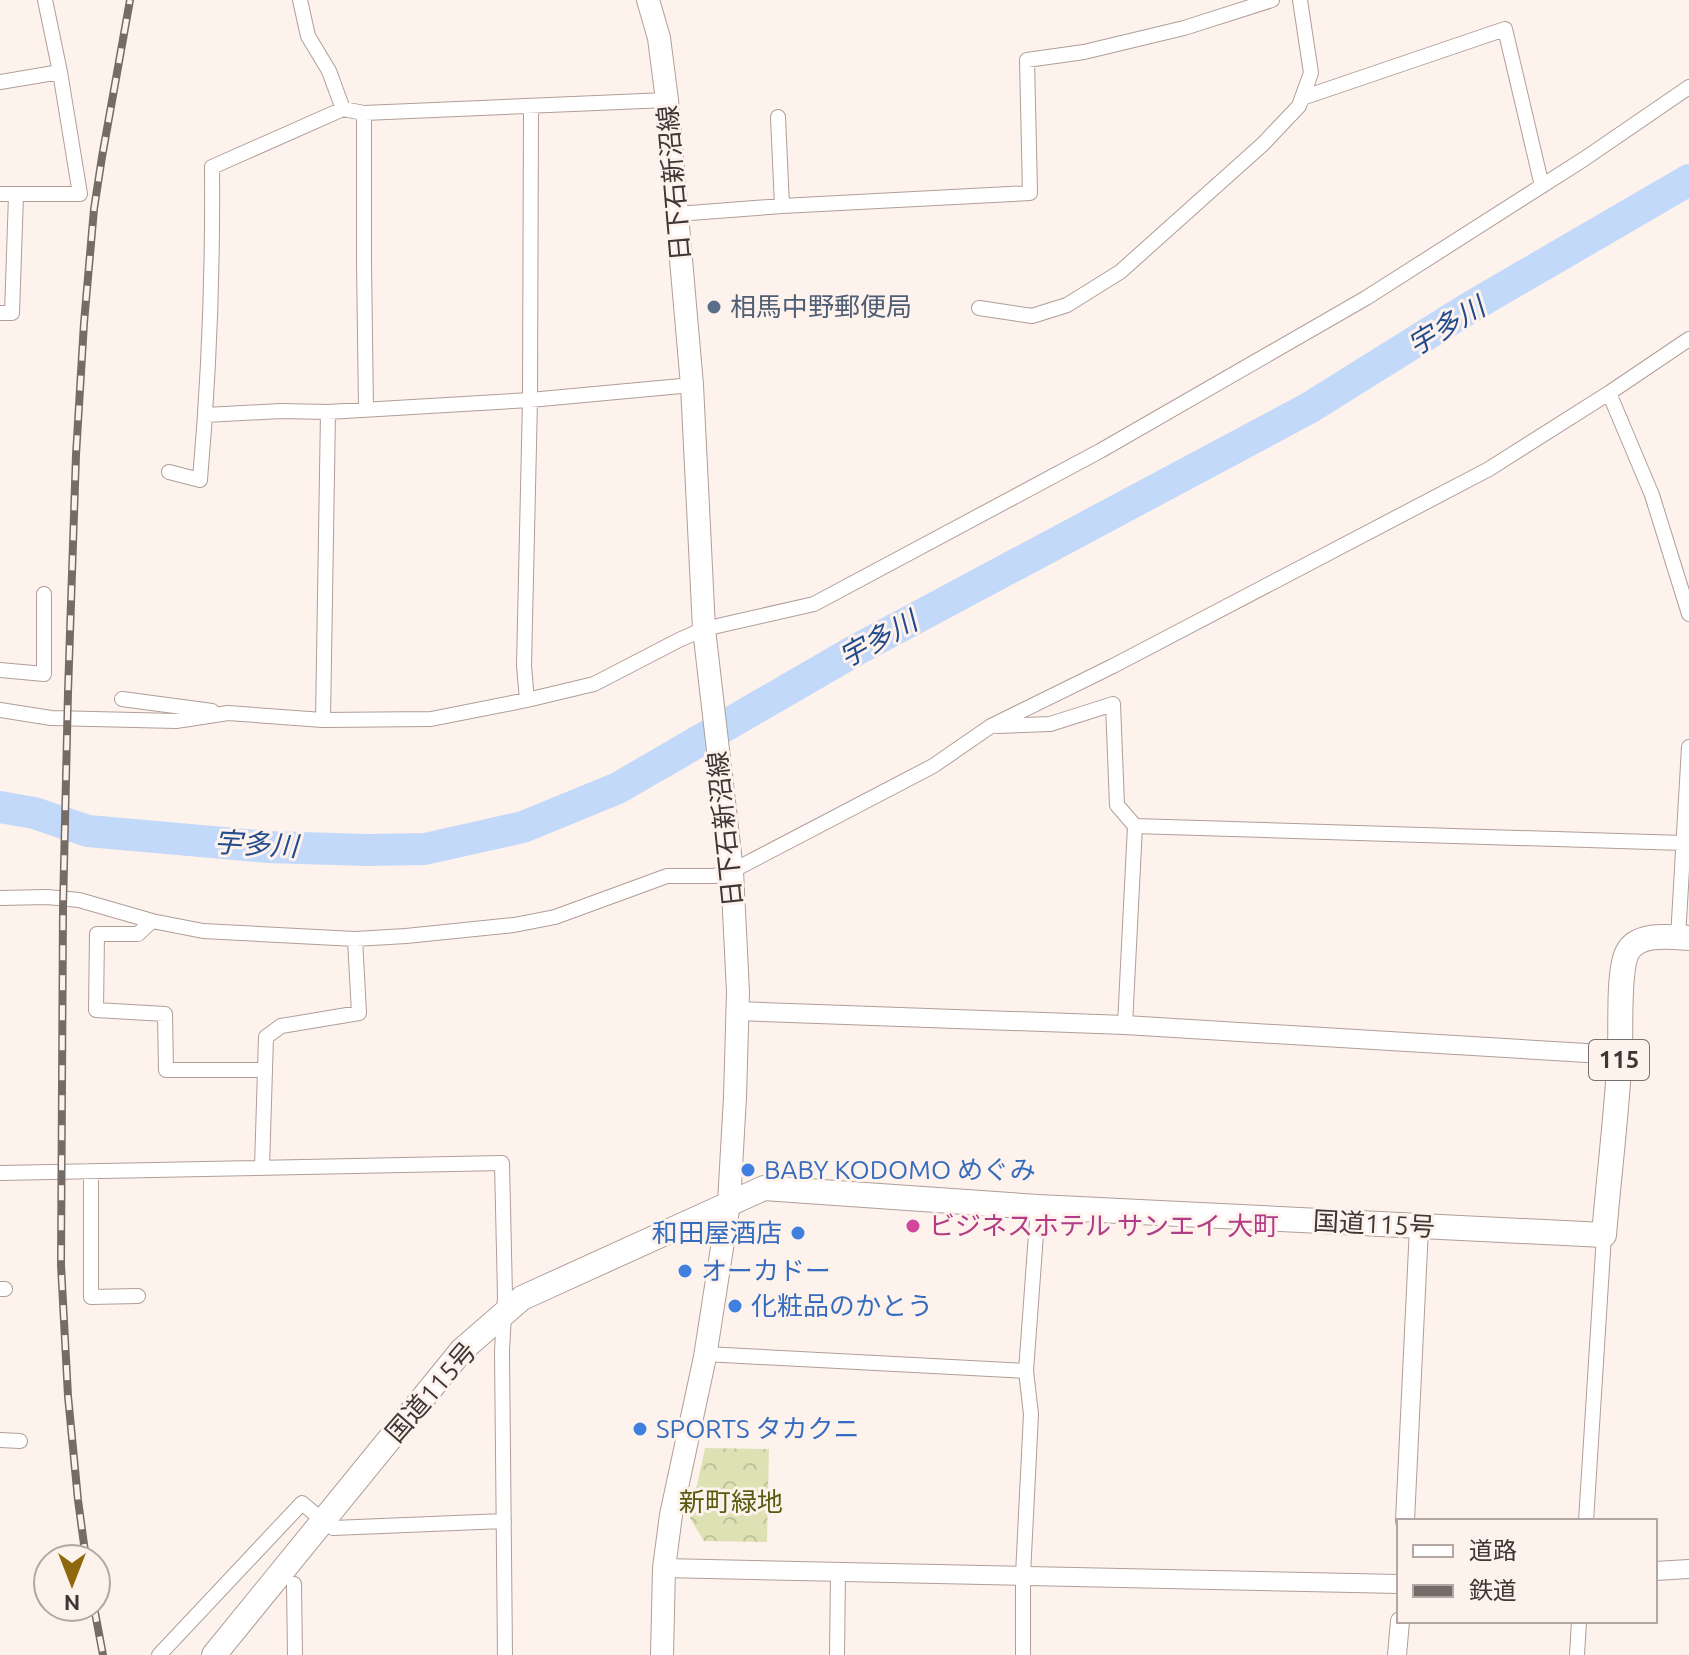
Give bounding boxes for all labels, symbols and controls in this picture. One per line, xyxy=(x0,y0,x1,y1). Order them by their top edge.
street label: 日下石新沼線 xyxy=(652,104,695,262)
water label: 宇多川 xyxy=(1402,289,1492,360)
place label: 相馬中野郵便局 xyxy=(730,292,912,321)
marker: 相馬中野郵便局 xyxy=(705,298,723,316)
water label: 宇多川 xyxy=(834,603,925,672)
street label: 日下石新沼線 xyxy=(702,750,747,908)
water label: 宇多川 xyxy=(213,826,302,861)
road number: 115 xyxy=(1589,1040,1649,1080)
place label: BABY KODOMO めぐみ xyxy=(764,1155,1036,1184)
marker: BABY KODOMO めぐみ xyxy=(739,1161,757,1179)
street label: 国道115号 xyxy=(1312,1206,1436,1241)
place label: ビジネスホテル サンエイ 大町 xyxy=(929,1211,1279,1240)
marker: ビジネスホテル サンエイ 大町 xyxy=(904,1217,922,1235)
place label: 和田屋酒店 xyxy=(652,1218,782,1247)
marker: 和田屋酒店 xyxy=(789,1224,807,1242)
place label: オーカドー xyxy=(701,1256,831,1285)
marker: オーカドー xyxy=(676,1262,694,1280)
place label: 化粧品のかとう xyxy=(751,1291,933,1320)
marker: 化粧品のかとう xyxy=(726,1297,744,1315)
street label: 国道115号 xyxy=(380,1336,482,1447)
place label: SPORTS タカクニ xyxy=(656,1414,860,1443)
marker: SPORTS タカクニ xyxy=(631,1420,649,1438)
park label: 新町緑地 xyxy=(679,1487,783,1516)
legend xyxy=(1397,1519,1657,1623)
text: 道路 xyxy=(1469,1537,1517,1564)
north arrow xyxy=(32,1543,112,1623)
text: 鉄道 xyxy=(1469,1577,1517,1604)
text: N xyxy=(64,1591,80,1616)

